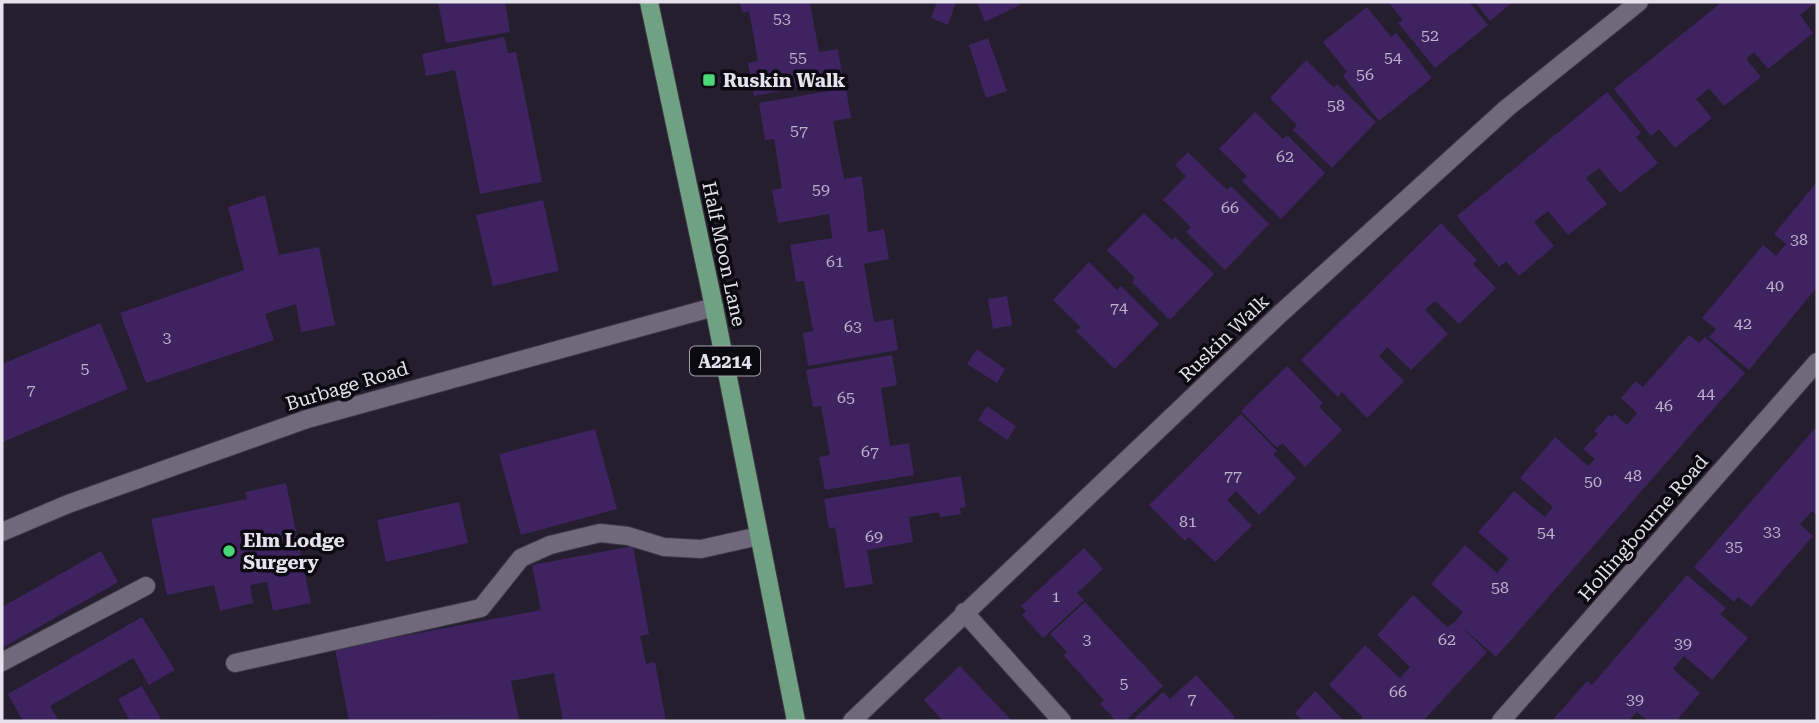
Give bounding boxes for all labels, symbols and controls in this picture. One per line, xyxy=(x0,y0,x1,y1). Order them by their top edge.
house number: 53 xyxy=(773,9,791,28)
house number: 52 xyxy=(1421,26,1439,45)
house number: 55 xyxy=(789,48,807,67)
house number: 54 xyxy=(1384,48,1402,67)
house number: 56 xyxy=(1356,65,1374,84)
place label: Ruskin Walk xyxy=(723,69,845,92)
marker: Ruskin Walk xyxy=(701,72,717,88)
house number: 58 xyxy=(1327,96,1345,115)
house number: 57 xyxy=(790,121,808,140)
house number: 62 xyxy=(1276,147,1294,166)
street label: Half Moon Lane xyxy=(697,180,751,328)
house number: 59 xyxy=(812,180,830,199)
house number: 66 xyxy=(1221,198,1239,217)
house number: 38 xyxy=(1790,230,1808,249)
house number: 61 xyxy=(826,252,844,271)
house number: 40 xyxy=(1766,276,1784,295)
street label: Ruskin Walk xyxy=(1174,290,1274,386)
house number: 74 xyxy=(1110,298,1128,317)
house number: 42 xyxy=(1734,314,1752,333)
house number: 63 xyxy=(844,317,862,336)
house number: 3 xyxy=(163,328,172,347)
road number: A2214 xyxy=(690,346,760,376)
street label: Burbage Road xyxy=(283,356,411,416)
house number: 5 xyxy=(81,359,90,378)
house number: 7 xyxy=(27,380,36,399)
house number: 44 xyxy=(1697,384,1715,403)
house number: 65 xyxy=(837,388,855,407)
house number: 46 xyxy=(1655,396,1673,415)
house number: 67 xyxy=(861,442,879,461)
street label: Hollingbourne Road xyxy=(1573,450,1713,606)
house number: 77 xyxy=(1224,466,1242,485)
house number: 48 xyxy=(1624,466,1642,485)
house number: 50 xyxy=(1584,472,1602,491)
house number: 81 xyxy=(1179,512,1197,531)
house number: 33 xyxy=(1763,522,1781,541)
house number: 54 xyxy=(1537,523,1555,542)
house number: 69 xyxy=(865,527,883,546)
place label: Elm Lodge Surgery xyxy=(243,529,345,574)
house number: 35 xyxy=(1725,537,1743,556)
marker: Elm Lodge Surgery xyxy=(221,543,237,559)
house number: 58 xyxy=(1491,578,1509,597)
house number: 1 xyxy=(1052,587,1061,606)
house number: 3 xyxy=(1083,630,1092,649)
house number: 62 xyxy=(1438,630,1456,649)
house number: 39 xyxy=(1674,634,1692,653)
house number: 5 xyxy=(1120,674,1129,693)
house number: 66 xyxy=(1389,682,1407,701)
house number: 7 xyxy=(1188,689,1197,708)
house number: 39 xyxy=(1626,690,1644,709)

